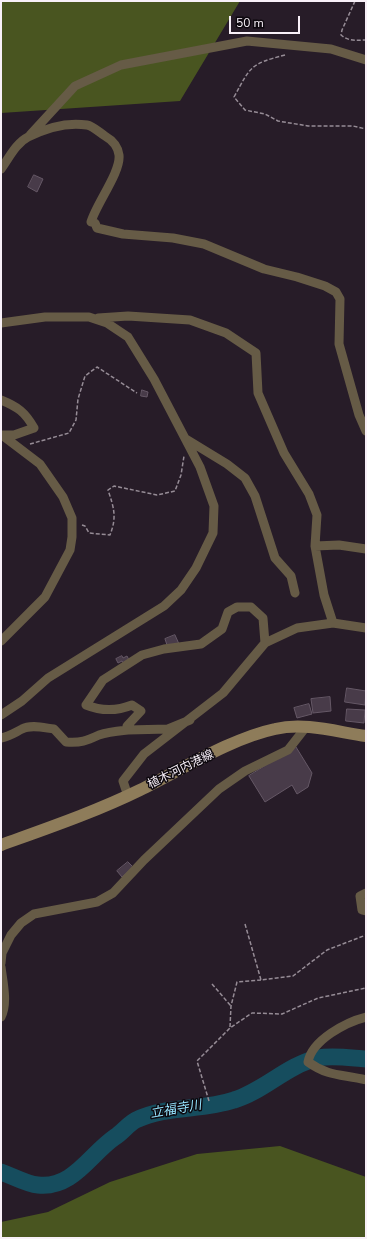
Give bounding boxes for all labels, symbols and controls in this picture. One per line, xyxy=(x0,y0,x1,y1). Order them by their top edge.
scale bar xyxy=(231,8,302,34)
text: 50 m xyxy=(236,15,264,31)
street label: 植木河内港線 xyxy=(145,748,217,792)
water label: 立福寺川 xyxy=(149,1098,203,1122)

